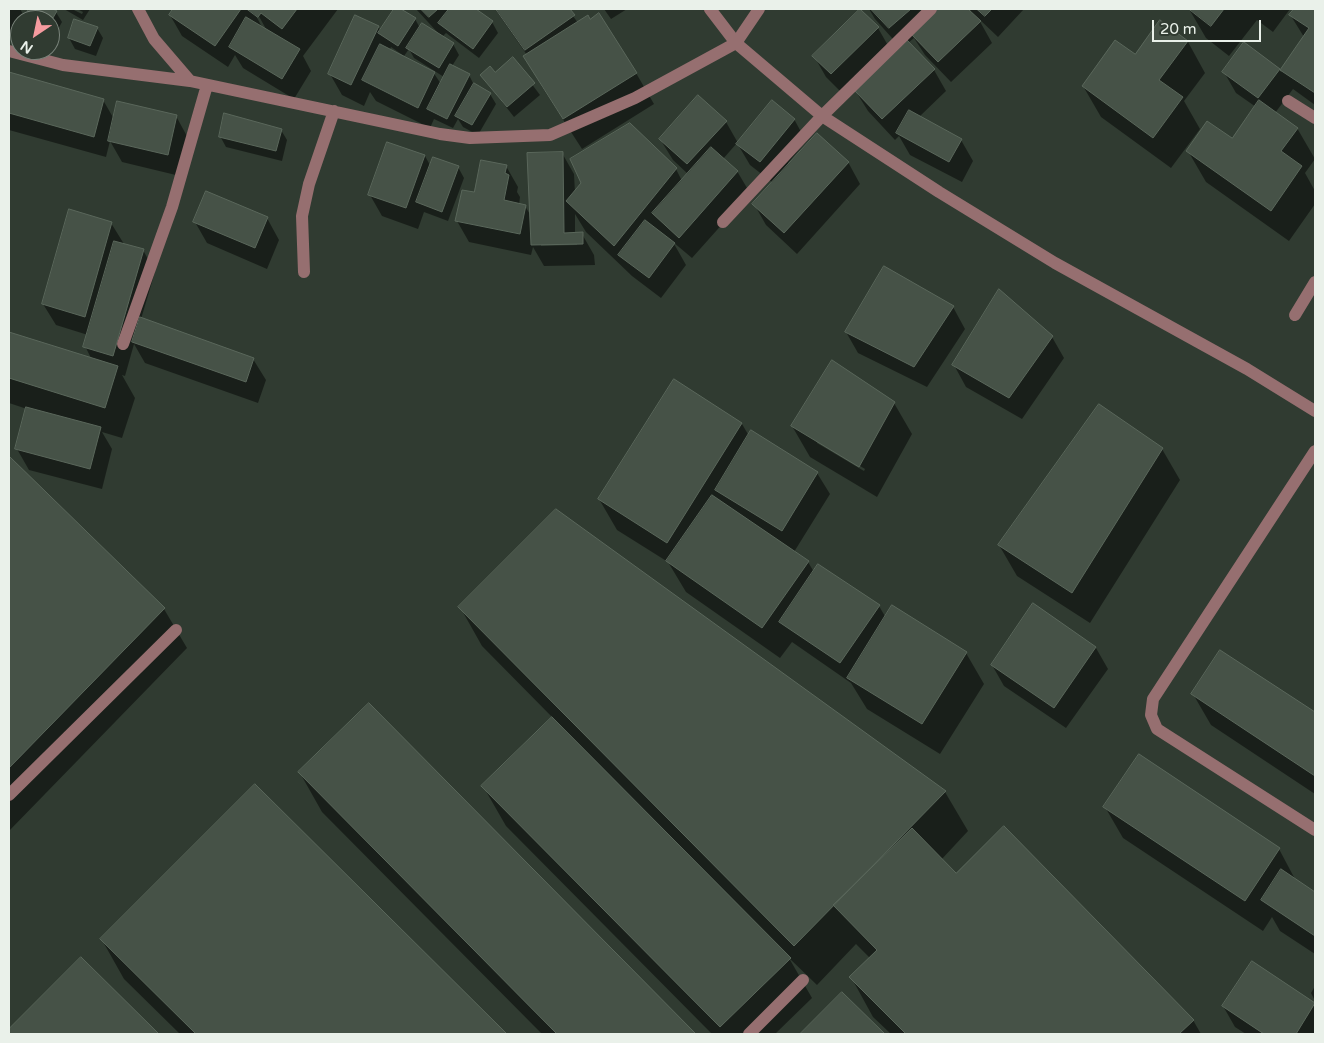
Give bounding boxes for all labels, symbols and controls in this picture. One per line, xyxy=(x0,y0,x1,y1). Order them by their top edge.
north arrow xyxy=(10,10,60,60)
scale bar xyxy=(1154,10,1263,42)
text: 20 m xyxy=(1160,20,1197,38)
text: N xyxy=(17,37,36,57)

